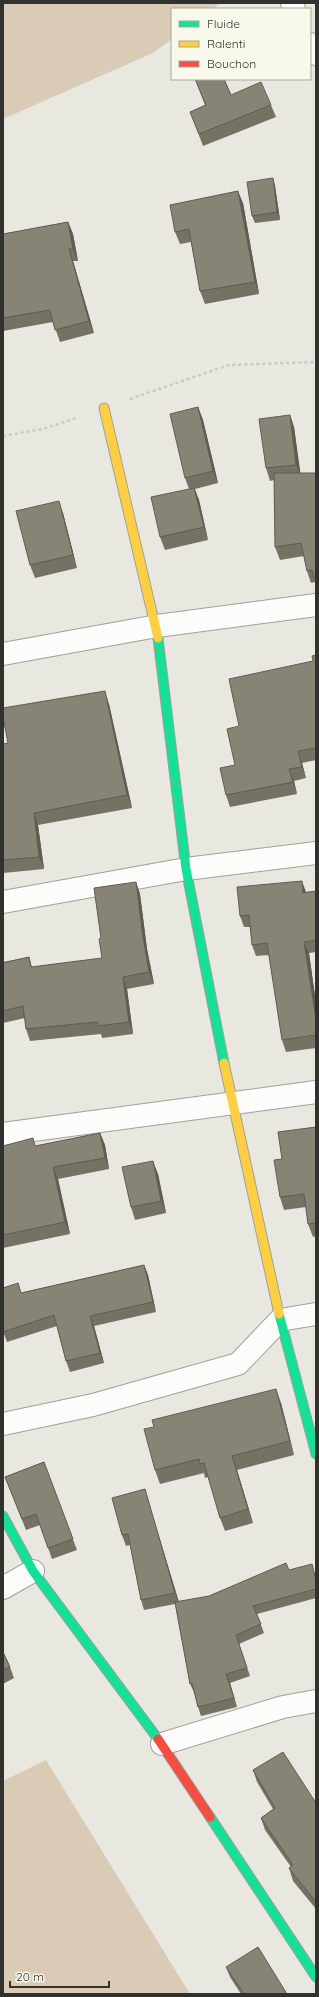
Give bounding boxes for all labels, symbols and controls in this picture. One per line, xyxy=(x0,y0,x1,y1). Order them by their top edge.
legend xyxy=(171,8,311,80)
text: Fluide xyxy=(207,16,240,31)
text: Ralenti xyxy=(207,36,245,51)
text: Bouchon xyxy=(207,56,256,71)
scale bar xyxy=(10,1963,109,1989)
text: 20 m xyxy=(16,1969,44,1984)

